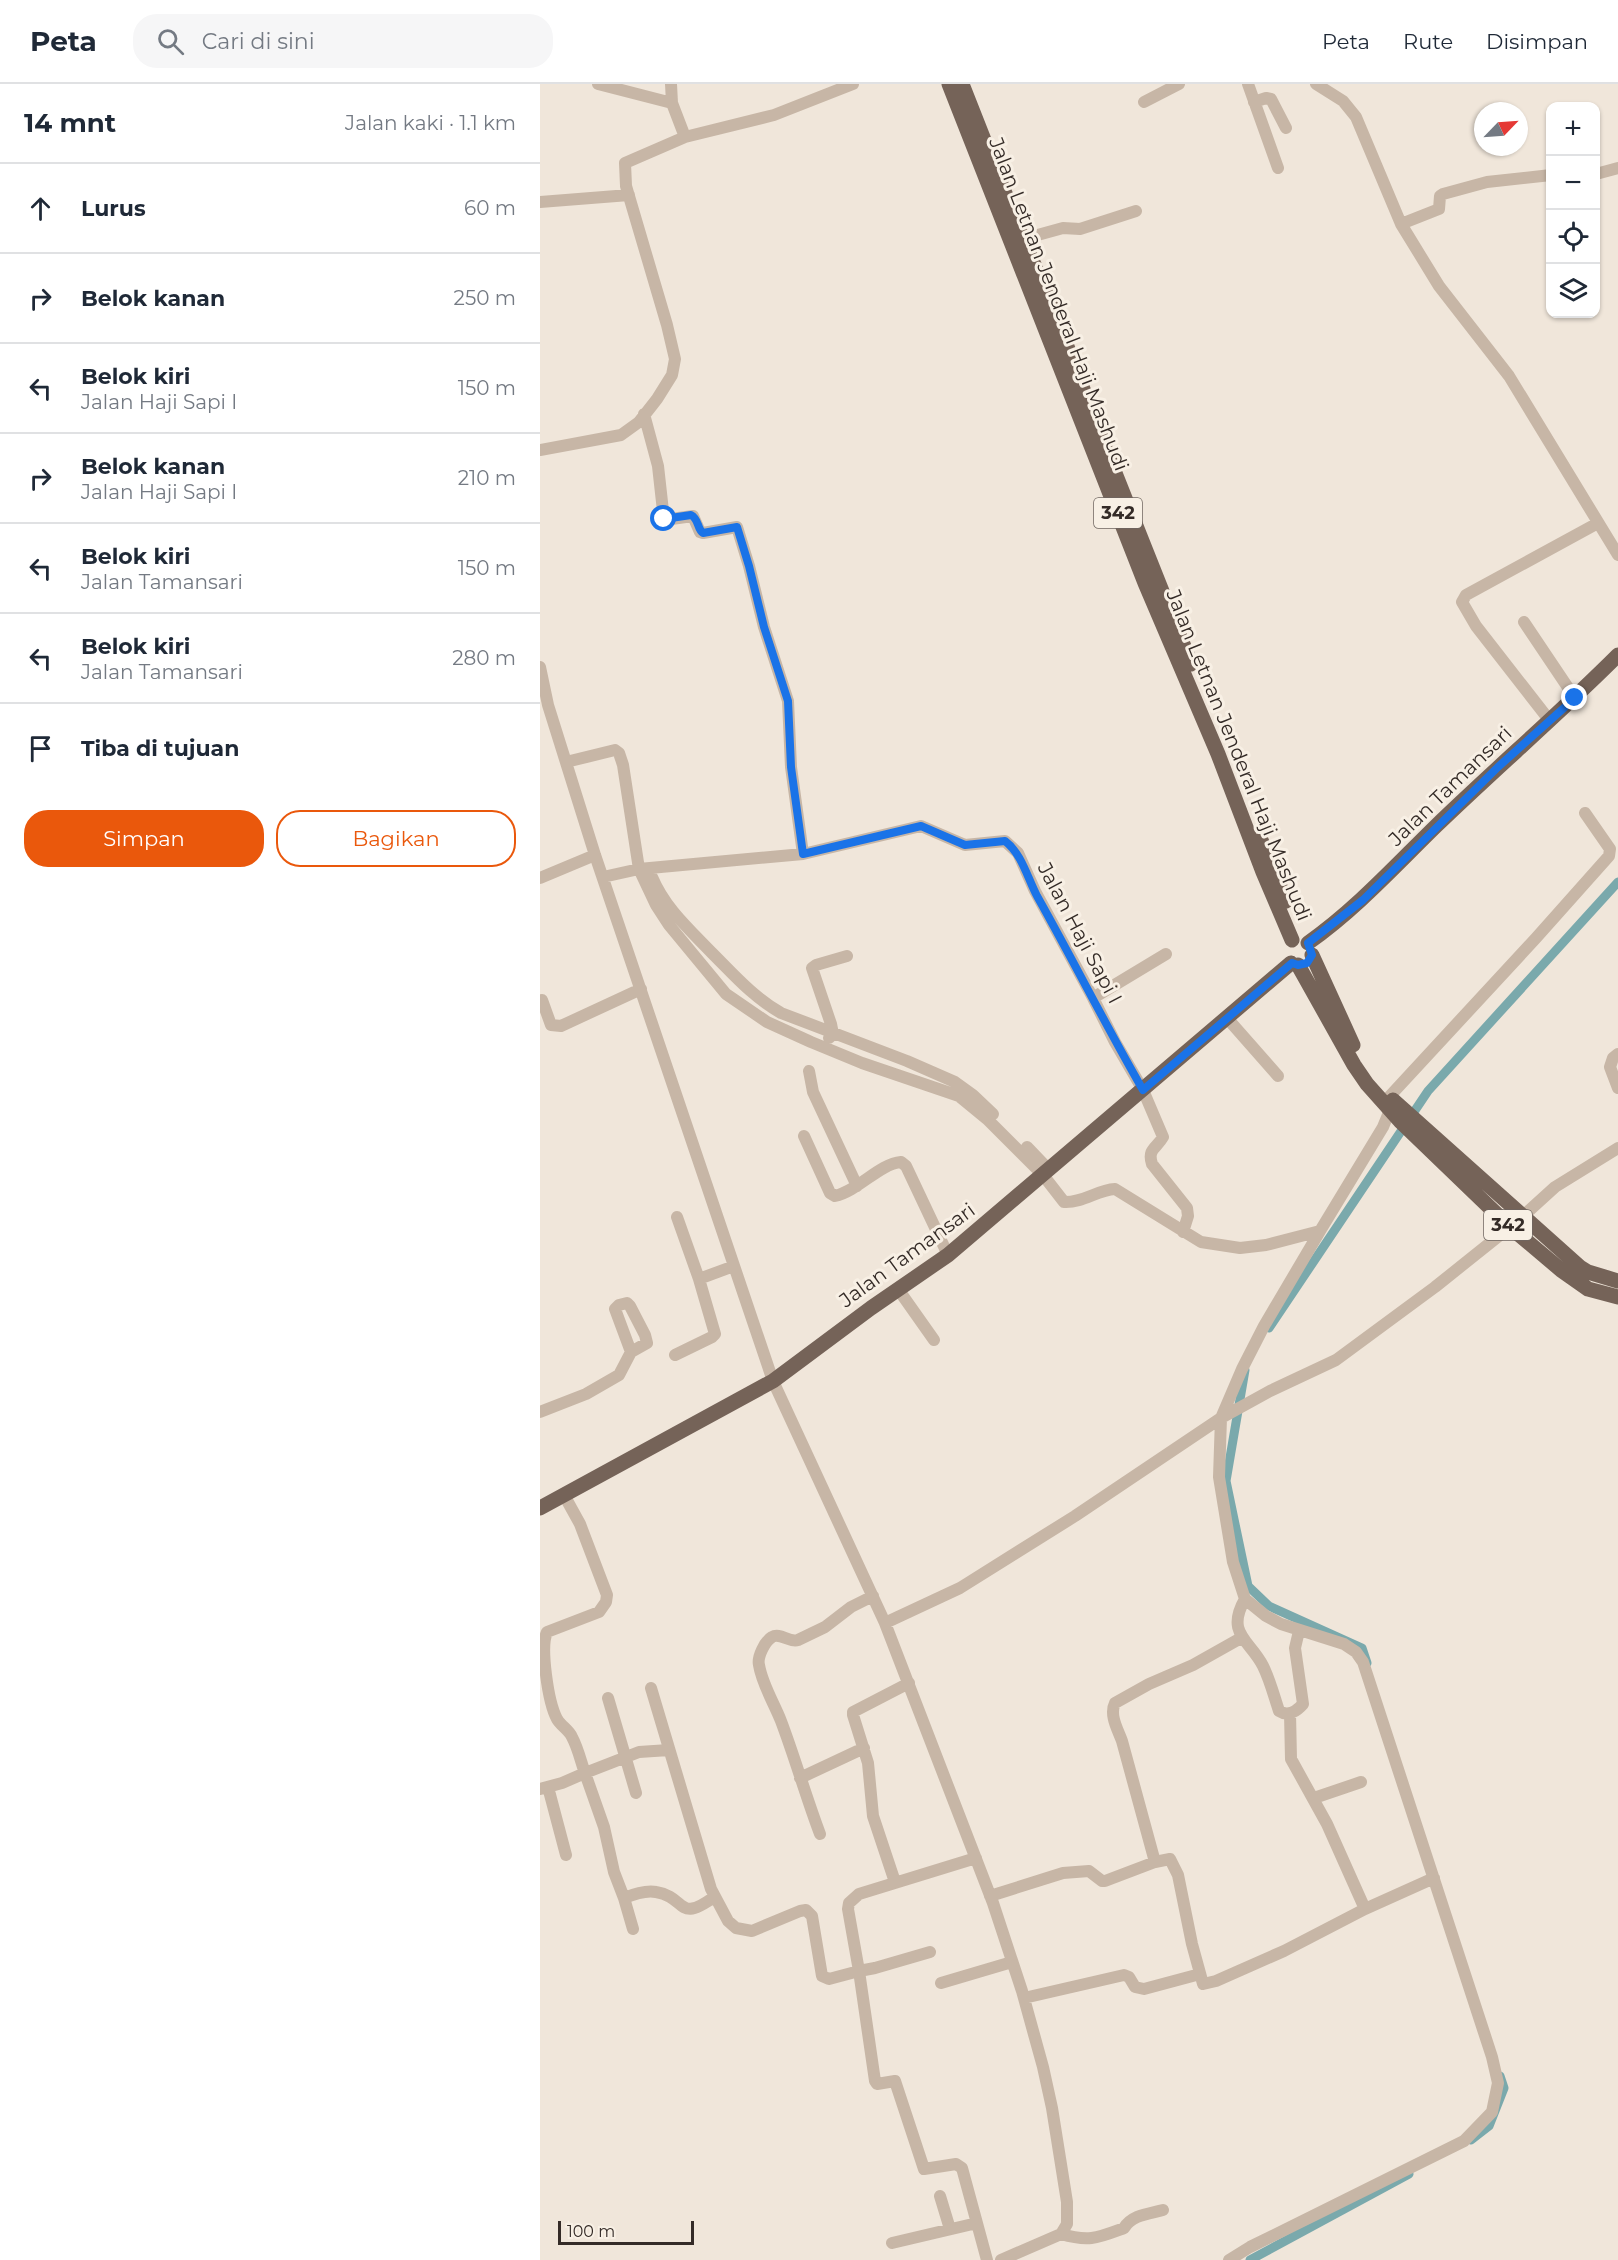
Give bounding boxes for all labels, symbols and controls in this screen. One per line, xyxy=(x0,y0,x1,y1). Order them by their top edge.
search box xyxy=(133,14,553,68)
text: Peta xyxy=(30,24,97,58)
icon: search xyxy=(154,25,187,58)
text: Cari di sini xyxy=(202,28,315,55)
text: Peta xyxy=(1322,29,1370,54)
text: Rute xyxy=(1403,29,1453,54)
text: Disimpan xyxy=(1486,29,1588,54)
north arrow xyxy=(1474,102,1528,156)
map controls xyxy=(1546,102,1600,318)
button: + xyxy=(1546,102,1600,156)
text: 14 mnt xyxy=(24,107,116,139)
text: Jalan kaki · 1.1 km xyxy=(345,111,516,135)
street label: Jalan Letnan Jenderal Haji Mashudi xyxy=(984,133,1134,474)
button: − xyxy=(1546,156,1600,210)
icon: ahead xyxy=(24,192,57,225)
text: Lurus xyxy=(81,195,146,222)
text: 60 m xyxy=(464,196,516,220)
button: locate xyxy=(1546,210,1600,264)
button: layers xyxy=(1546,264,1600,318)
icon: right xyxy=(24,282,57,315)
text: Belok kanan xyxy=(81,285,225,312)
text: 250 m xyxy=(454,286,516,310)
text: Belok kiri xyxy=(81,363,190,390)
icon: left xyxy=(24,372,57,405)
text: 150 m xyxy=(458,376,516,400)
text: Jalan Haji Sapi I xyxy=(81,390,237,414)
text: Belok kanan xyxy=(81,453,225,480)
icon: right xyxy=(24,462,57,495)
text: 210 m xyxy=(458,466,516,490)
text: Jalan Haji Sapi I xyxy=(81,480,237,504)
road number: 342 xyxy=(1094,498,1142,528)
route start xyxy=(650,505,676,531)
text: Belok kiri xyxy=(81,543,190,570)
icon: left xyxy=(24,552,57,585)
text: 150 m xyxy=(458,556,516,580)
text: Jalan Tamansari xyxy=(81,570,243,594)
street label: Jalan Letnan Jenderal Haji Mashudi xyxy=(1161,585,1317,924)
text: Belok kiri xyxy=(81,633,190,660)
icon: left xyxy=(24,642,57,675)
text: 280 m xyxy=(452,646,516,670)
text: Jalan Tamansari xyxy=(81,660,243,684)
route end xyxy=(1561,684,1587,710)
street label: Jalan Tamansari xyxy=(1383,721,1517,852)
icon: arrive xyxy=(24,732,57,765)
text: Tiba di tujuan xyxy=(81,735,239,762)
button: Simpan xyxy=(24,810,264,867)
button: Bagikan xyxy=(276,810,516,867)
street label: Jalan Haji Sapi I xyxy=(1032,858,1127,1008)
street label: Jalan Tamansari xyxy=(834,1198,980,1313)
road number: 342 xyxy=(1484,1210,1532,1240)
scale bar xyxy=(558,2218,694,2246)
text: 100 m xyxy=(567,2222,615,2241)

